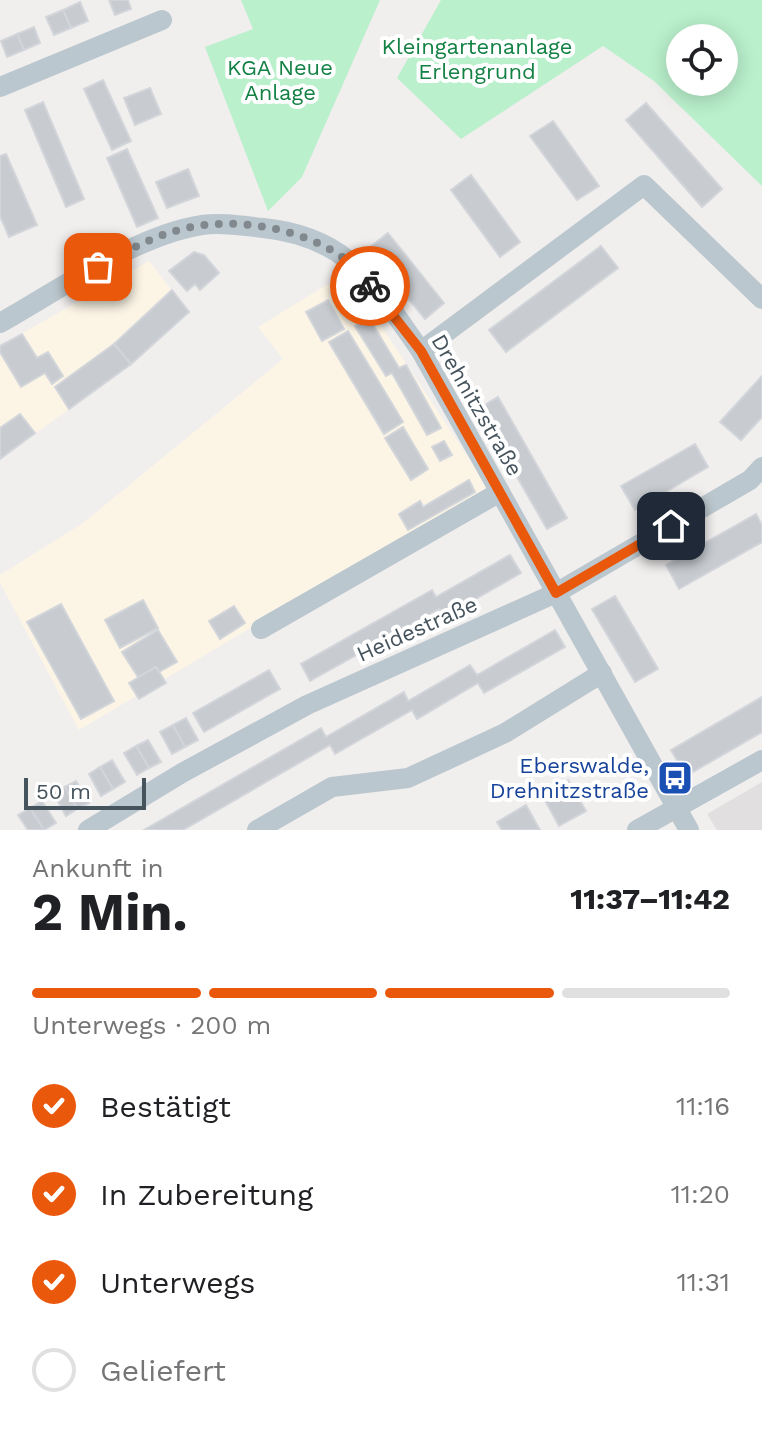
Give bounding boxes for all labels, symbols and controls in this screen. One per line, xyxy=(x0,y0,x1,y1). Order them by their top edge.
map controls xyxy=(666,24,738,96)
button: locate xyxy=(666,24,738,96)
park label: Kleingartenanlage Erlengrund xyxy=(382,34,572,84)
park label: KGA Neue Anlage xyxy=(227,55,333,105)
pin xyxy=(64,233,132,301)
icon: bag xyxy=(76,245,120,289)
courier xyxy=(330,246,410,326)
icon: bike xyxy=(348,264,392,308)
street label: Drehnitzstraße xyxy=(426,330,528,480)
pin xyxy=(637,492,705,560)
icon: home xyxy=(649,504,693,548)
street label: Heidestraße xyxy=(353,591,481,667)
place label: Eberswalde, Drehnitzstraße xyxy=(490,753,649,803)
bus stop icon: Eberswalde, Drehnitzstraße xyxy=(656,759,694,797)
scale bar xyxy=(24,774,146,810)
text: 50 m xyxy=(36,779,91,804)
text: Ankunft in xyxy=(32,853,164,883)
text: 11:37–11:42 xyxy=(570,881,730,916)
text: 2 Min. xyxy=(32,882,188,943)
text: Unterwegs · 200 m xyxy=(32,1010,271,1040)
icon: check xyxy=(32,1084,76,1128)
text: Bestätigt xyxy=(100,1089,231,1124)
text: 11:16 xyxy=(676,1091,730,1121)
icon: check xyxy=(32,1172,76,1216)
text: In Zubereitung xyxy=(100,1177,313,1212)
text: 11:20 xyxy=(671,1179,730,1209)
icon: check xyxy=(32,1260,76,1304)
text: Unterwegs xyxy=(100,1265,255,1300)
text: 11:31 xyxy=(677,1267,730,1297)
text: Geliefert xyxy=(100,1353,226,1388)

